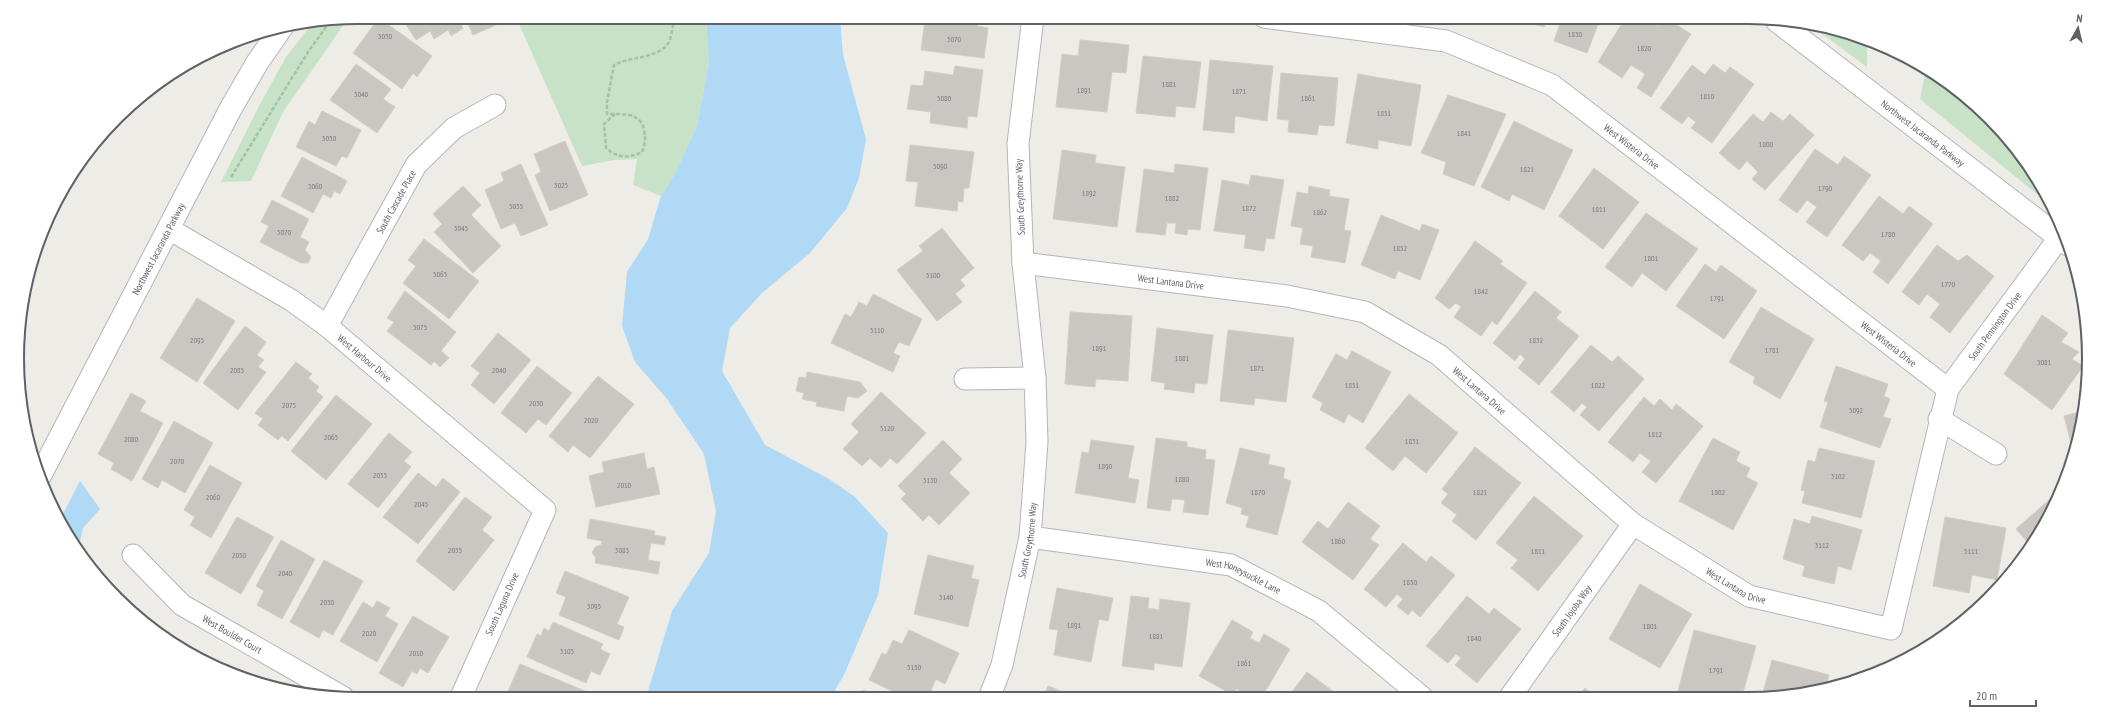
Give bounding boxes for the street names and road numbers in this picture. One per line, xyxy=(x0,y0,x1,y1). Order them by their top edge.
street label: Northwest Jacaranda Parkway xyxy=(1878,97,1968,169)
street label: West Wisteria Drive xyxy=(1601,121,1662,172)
street label: South Greythorne Way xyxy=(1012,158,1028,235)
street label: South Cascade Place xyxy=(373,168,418,236)
street label: Northwest Jacaranda Parkway xyxy=(129,200,187,297)
street label: West Lantana Drive xyxy=(1137,271,1205,292)
street label: South Pennington Drive xyxy=(1965,289,2024,363)
street label: West Wisteria Drive xyxy=(1858,318,1919,369)
street label: West Harbour Drive xyxy=(335,331,395,384)
street label: West Lantana Drive xyxy=(1450,364,1509,417)
street label: South Greythorne Way xyxy=(1015,502,1039,579)
street label: West Honeysuckle Lane xyxy=(1205,555,1283,596)
street label: West Lantana Drive xyxy=(1704,564,1767,606)
street label: South Laguna Drive xyxy=(482,570,522,638)
street label: South Jojoba Way xyxy=(1549,582,1594,639)
street label: West Boulder Court xyxy=(200,612,265,656)

